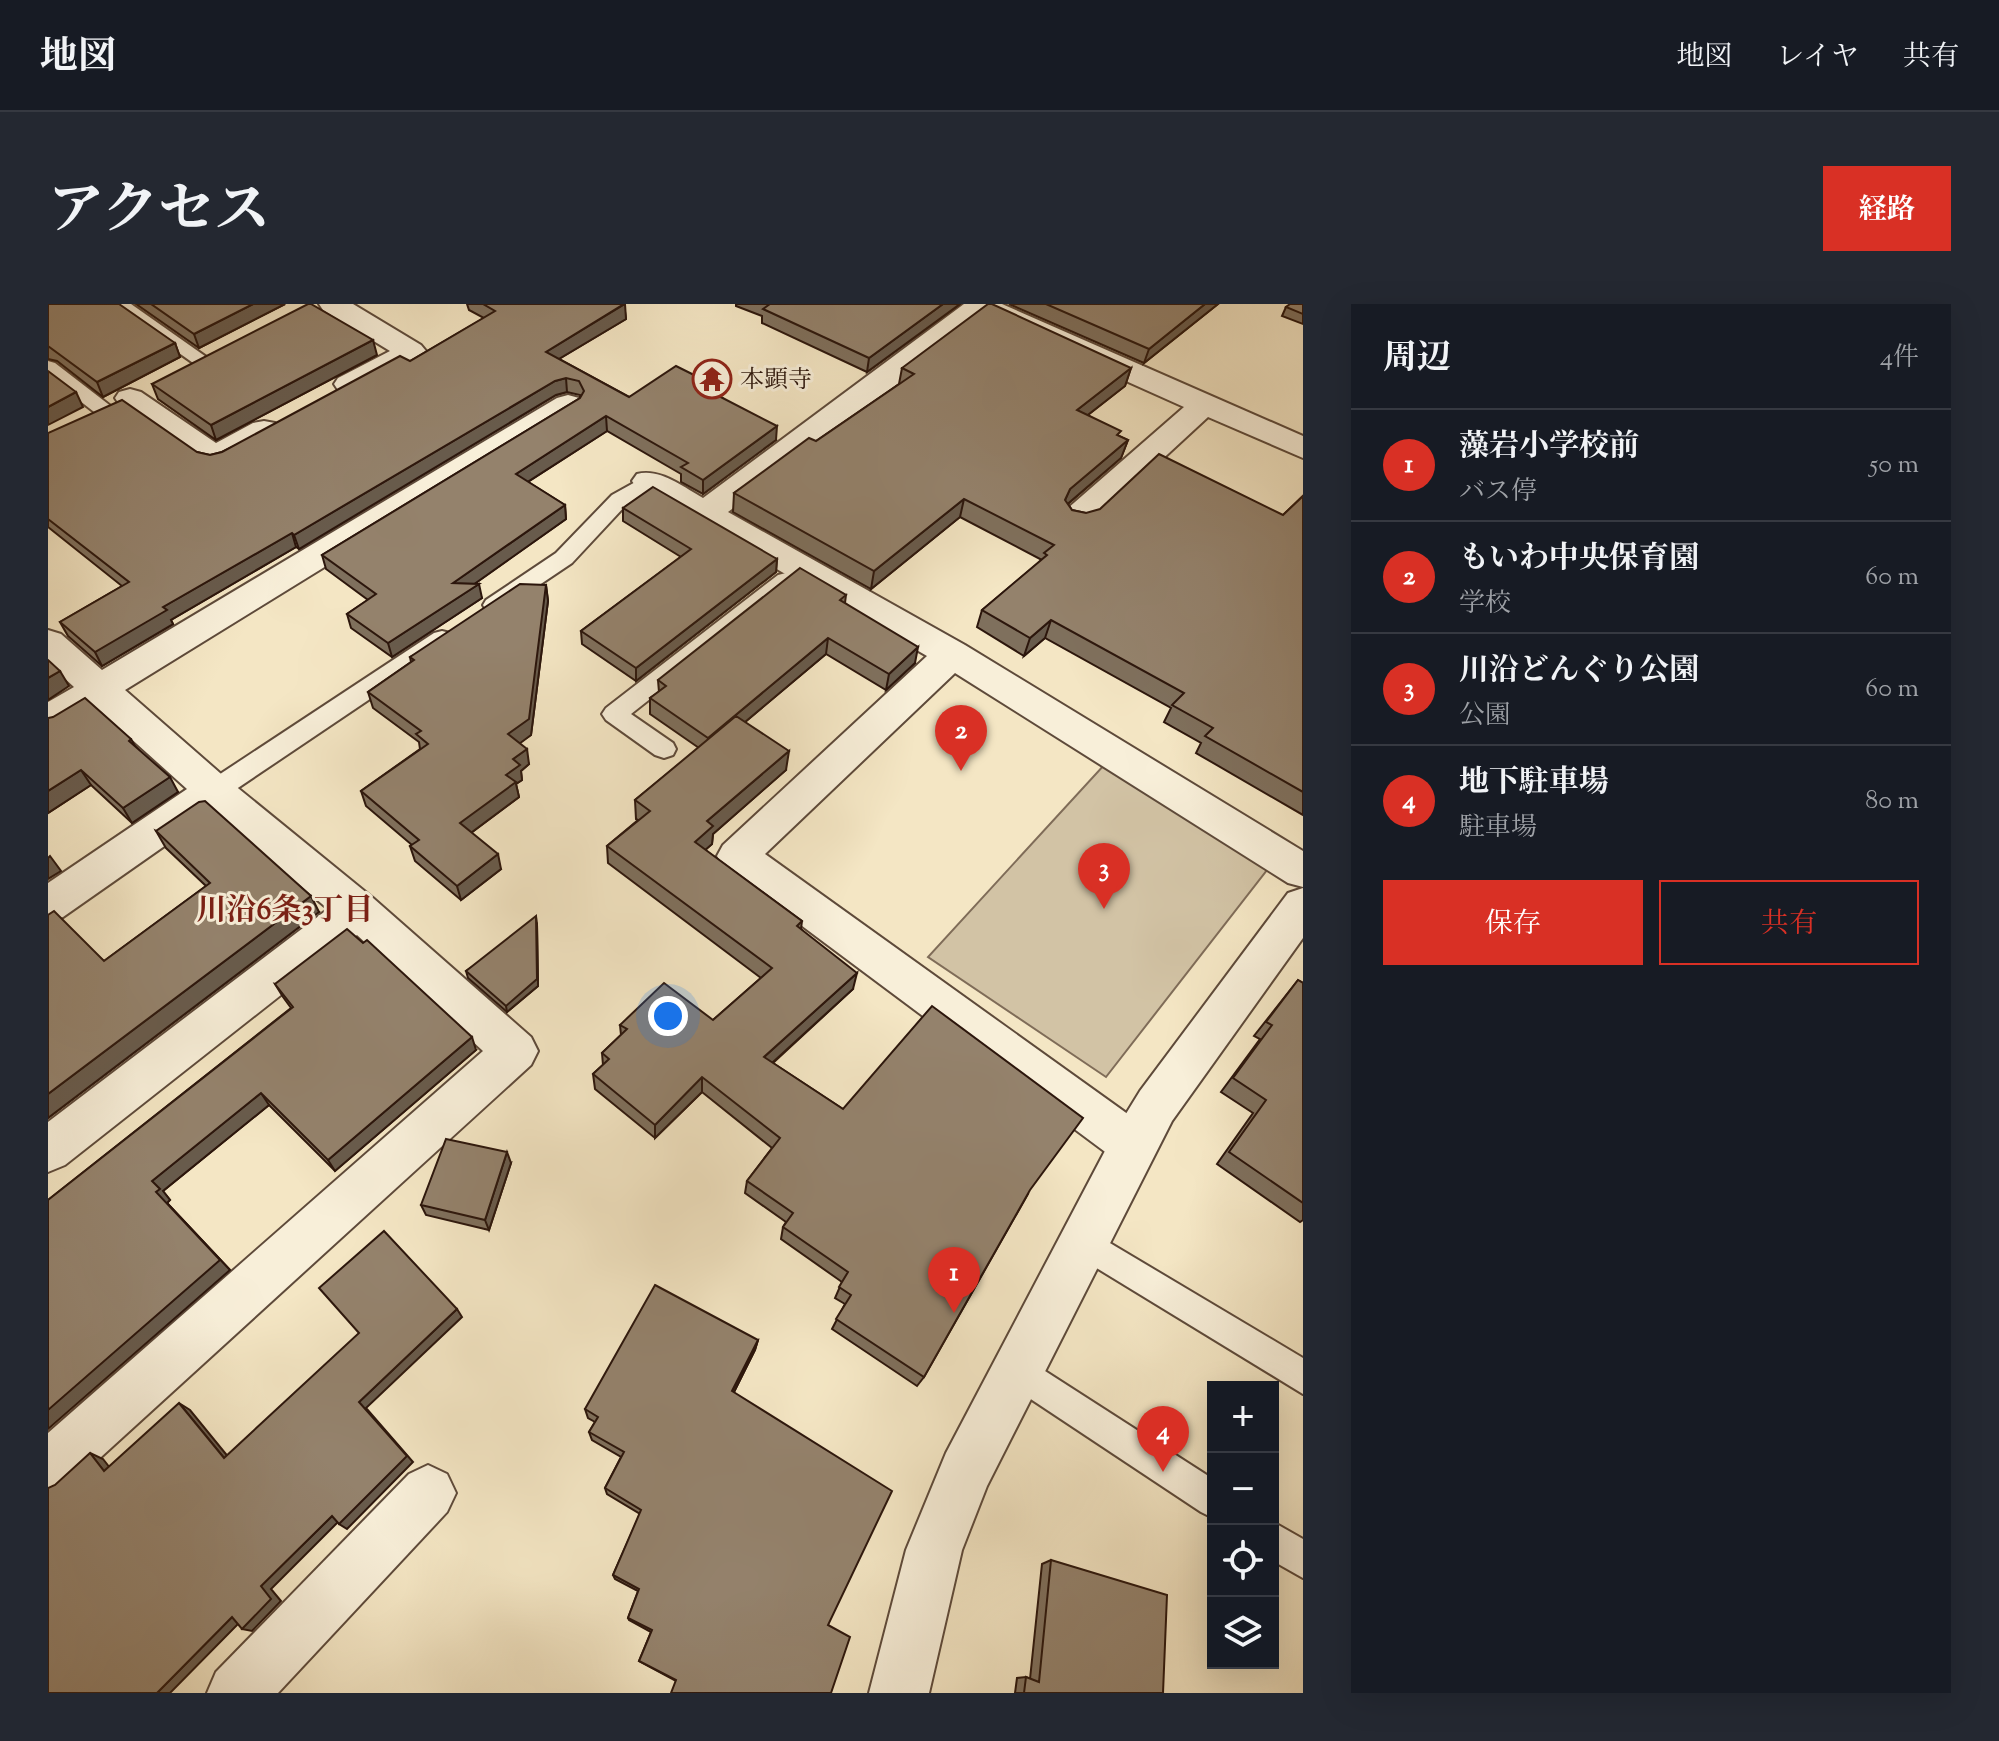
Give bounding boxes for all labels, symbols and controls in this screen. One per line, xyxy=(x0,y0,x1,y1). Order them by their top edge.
text: 地図 xyxy=(40,32,116,86)
text: 地図 xyxy=(1676,38,1732,78)
text: レイヤ xyxy=(1776,38,1859,78)
text: 共有 xyxy=(1903,38,1959,78)
button: 経路 xyxy=(1823,166,1951,251)
text: アクセス xyxy=(48,173,270,254)
text: 周辺 xyxy=(1383,335,1451,384)
text: 4件 xyxy=(1880,340,1919,377)
temple icon: 本顕寺 xyxy=(691,358,733,400)
place label: 本顕寺 xyxy=(740,364,812,398)
text: 藻岩小学校前 xyxy=(1459,426,1639,469)
text: 1 xyxy=(1405,447,1413,484)
text: 50 m xyxy=(1869,447,1919,484)
text: バス停 xyxy=(1459,474,1537,511)
text: もいわ中央保育園 xyxy=(1459,538,1699,581)
text: 2 xyxy=(1403,559,1415,596)
text: 60 m xyxy=(1865,559,1919,596)
text: 学校 xyxy=(1459,586,1511,623)
text: 川沿どんぐり公園 xyxy=(1459,650,1699,693)
text: 3 xyxy=(1404,671,1414,708)
text: 60 m xyxy=(1865,671,1919,708)
text: 公園 xyxy=(1459,698,1511,735)
pin: 2 xyxy=(935,705,987,771)
text: 地下駐車場 xyxy=(1459,762,1609,805)
text: 4 xyxy=(1402,783,1416,820)
text: 80 m xyxy=(1865,783,1919,820)
text: 駐車場 xyxy=(1459,810,1537,847)
pin: 3 xyxy=(1078,843,1130,909)
button: 保存 xyxy=(1383,880,1643,965)
button: 共有 xyxy=(1659,880,1919,965)
district label: 川沿6条3丁目 xyxy=(196,890,374,933)
your location xyxy=(648,996,688,1036)
pin: 1 xyxy=(928,1247,980,1313)
map controls xyxy=(1207,1381,1279,1669)
button: + xyxy=(1207,1381,1279,1453)
pin: 4 xyxy=(1137,1406,1189,1472)
button: − xyxy=(1207,1453,1279,1525)
button: locate xyxy=(1207,1525,1279,1597)
button: layers xyxy=(1207,1597,1279,1669)

